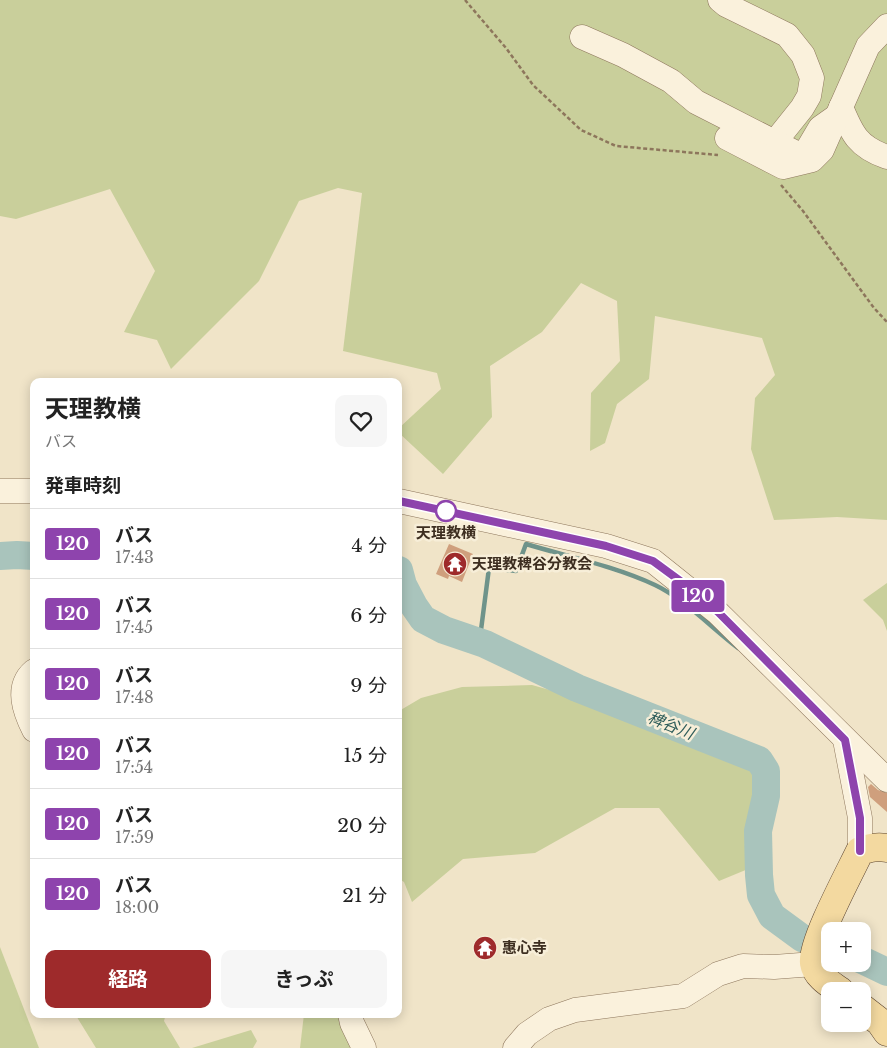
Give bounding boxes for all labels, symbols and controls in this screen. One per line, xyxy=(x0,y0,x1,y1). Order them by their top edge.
text: 天理教横 xyxy=(45,394,141,423)
button: heart xyxy=(335,395,387,447)
text: バス xyxy=(45,431,77,451)
text: 発車時刻 xyxy=(45,474,121,497)
marker: 天理教横 xyxy=(435,500,457,522)
place label: 天理教横 xyxy=(416,523,476,542)
text: バス xyxy=(115,524,153,547)
text: 120 xyxy=(56,533,89,555)
text: 4 分 xyxy=(351,534,387,557)
text: 17:43 xyxy=(115,547,154,567)
temple icon: 天理教稗谷分教会 xyxy=(442,551,468,577)
place label: 天理教稗谷分教会 xyxy=(472,554,592,573)
line badge: 120 xyxy=(669,580,727,612)
text: 120 xyxy=(681,585,715,607)
text: バス xyxy=(115,594,153,617)
text: 120 xyxy=(56,603,89,625)
text: 6 分 xyxy=(350,604,387,627)
text: 17:45 xyxy=(115,617,153,637)
text: バス xyxy=(115,664,153,687)
text: 120 xyxy=(56,673,89,695)
text: 9 分 xyxy=(350,674,387,697)
text: 17:48 xyxy=(115,687,154,707)
water label: 稗谷川 xyxy=(645,707,699,744)
text: バス xyxy=(115,734,153,757)
text: 120 xyxy=(56,743,89,765)
text: 15 分 xyxy=(343,744,387,767)
text: 17:54 xyxy=(115,757,153,777)
text: バス xyxy=(115,804,153,827)
text: 120 xyxy=(56,813,89,835)
text: 20 分 xyxy=(337,814,387,837)
text: 17:59 xyxy=(115,827,154,847)
text: バス xyxy=(115,874,153,897)
text: 120 xyxy=(56,883,89,905)
text: 21 分 xyxy=(342,884,387,907)
text: 18:00 xyxy=(115,897,159,917)
map controls xyxy=(821,922,871,1032)
button: + xyxy=(821,922,871,972)
temple icon: 惠心寺 xyxy=(472,935,498,961)
place label: 惠心寺 xyxy=(502,938,547,957)
button: 経路 xyxy=(45,950,211,1008)
button: きっぷ xyxy=(221,950,387,1008)
button: − xyxy=(821,982,871,1032)

